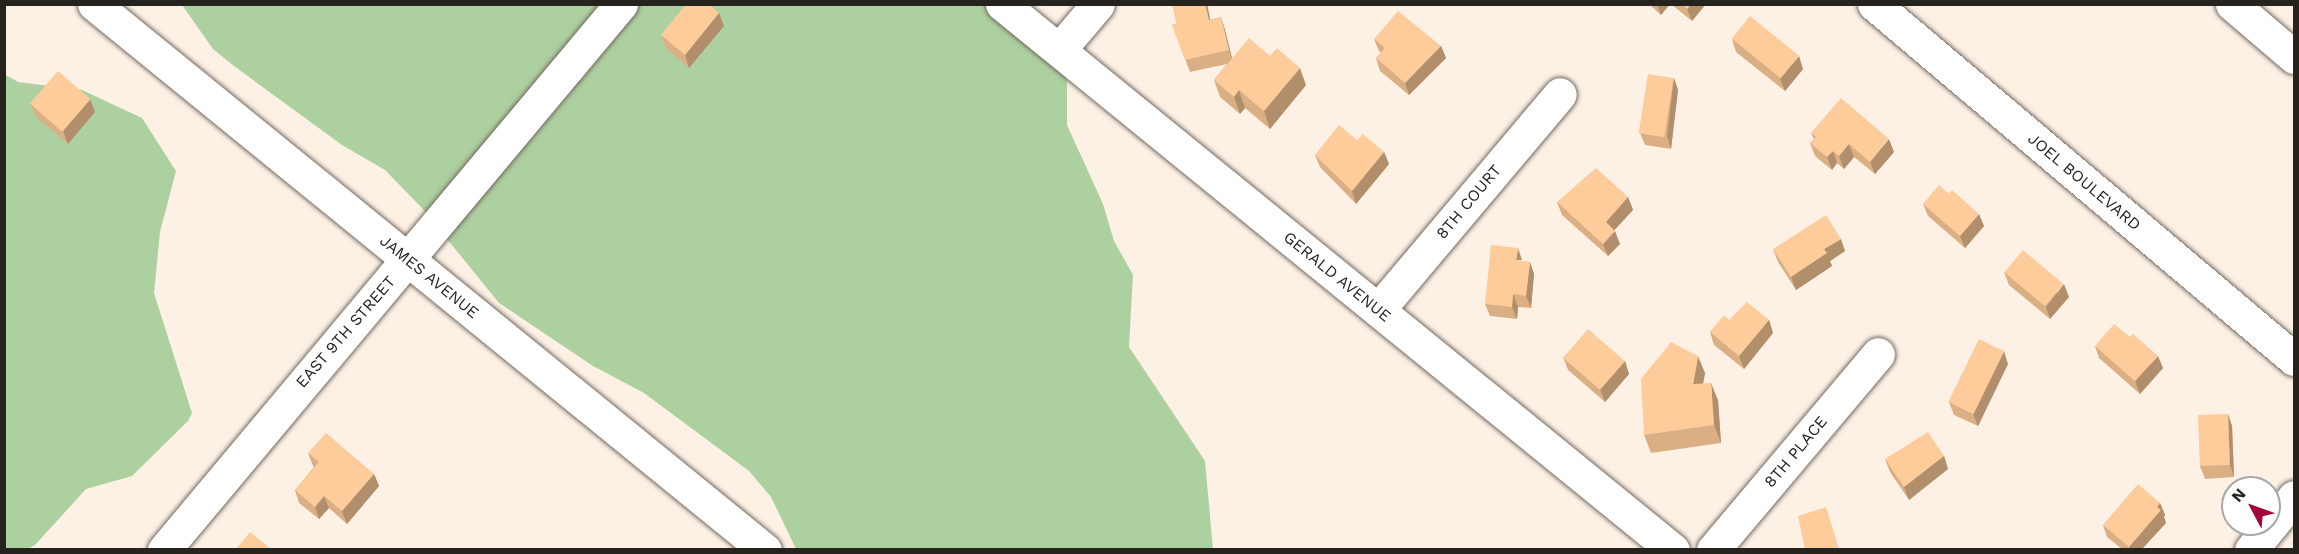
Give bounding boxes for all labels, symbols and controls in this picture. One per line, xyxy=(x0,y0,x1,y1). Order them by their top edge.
street label: JOEL BOULEVARD xyxy=(2023,129,2145,235)
street label: 8TH COURT xyxy=(1432,161,1506,243)
street label: GERALD AVENUE xyxy=(1279,228,1395,326)
street label: JAMES AVENUE xyxy=(375,231,483,323)
street label: EAST 9TH STREET xyxy=(292,272,400,392)
street label: 8TH PLACE xyxy=(1761,412,1831,492)
north arrow xyxy=(2221,476,2281,536)
text: N xyxy=(2227,484,2250,506)

